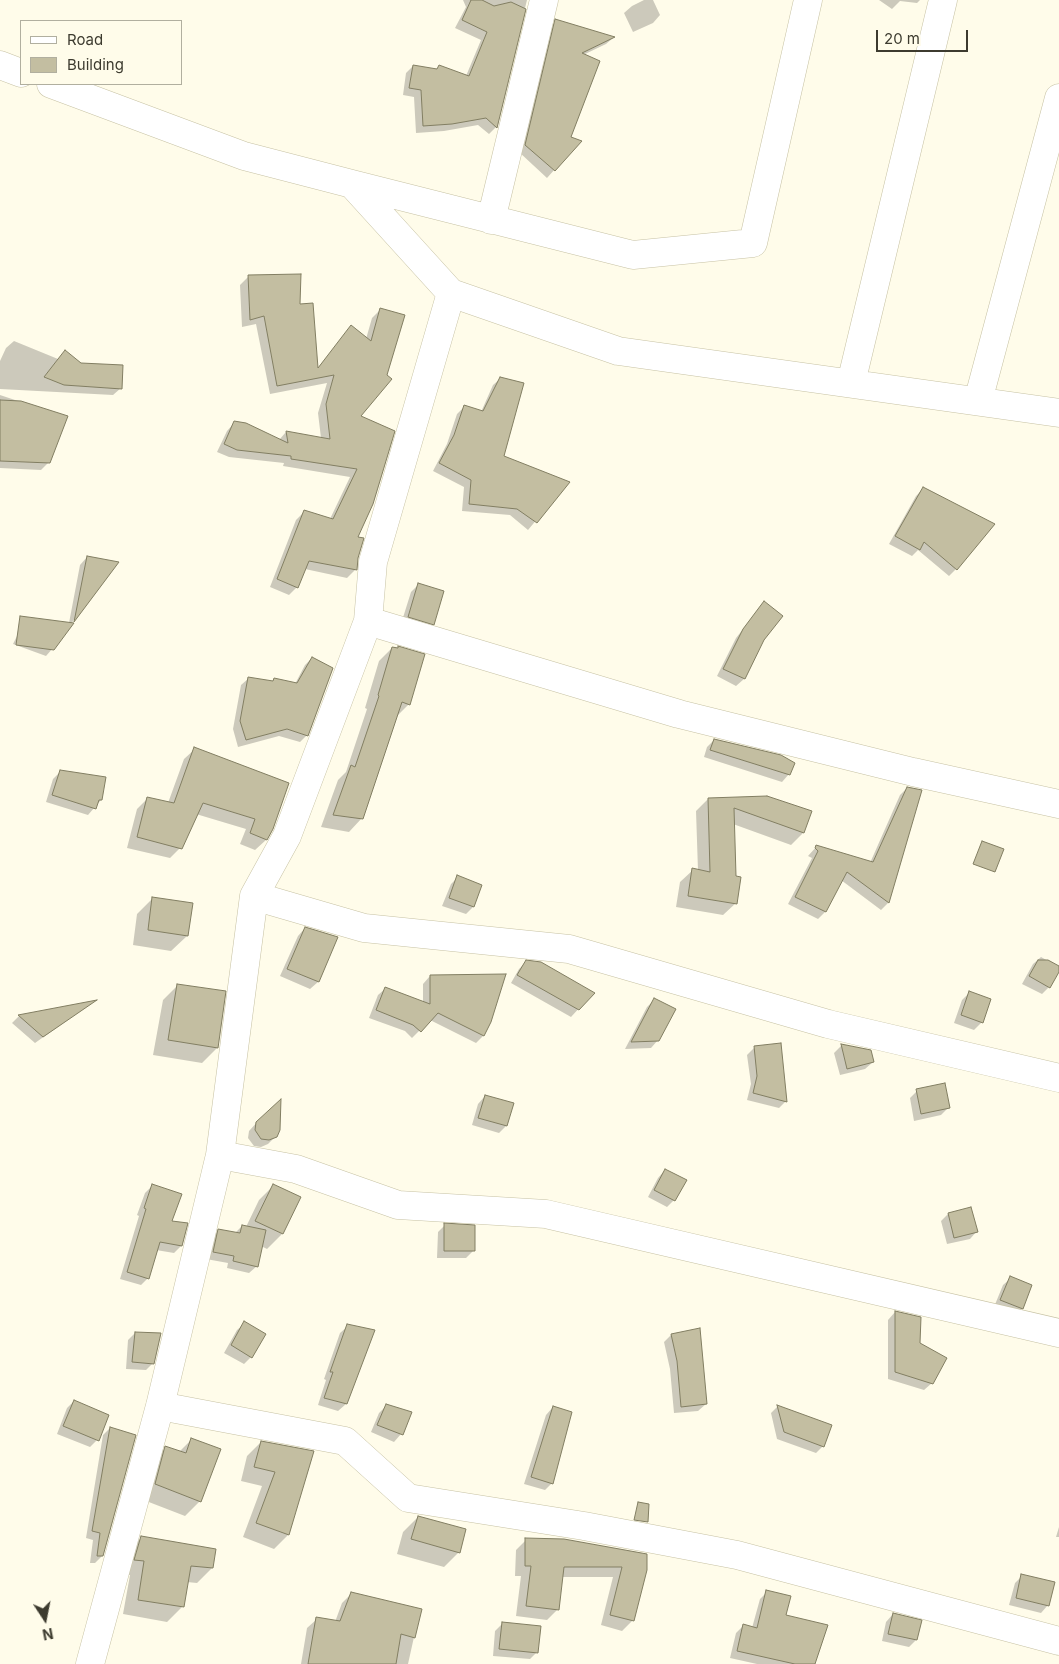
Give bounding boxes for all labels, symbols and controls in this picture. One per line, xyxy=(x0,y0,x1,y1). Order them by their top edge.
legend xyxy=(20,20,182,85)
scale bar xyxy=(879,20,972,52)
text: 20 m xyxy=(884,29,920,48)
text: Road xyxy=(67,30,103,49)
text: Building xyxy=(67,55,124,74)
north arrow xyxy=(20,1594,70,1644)
text: N xyxy=(41,1625,55,1644)

